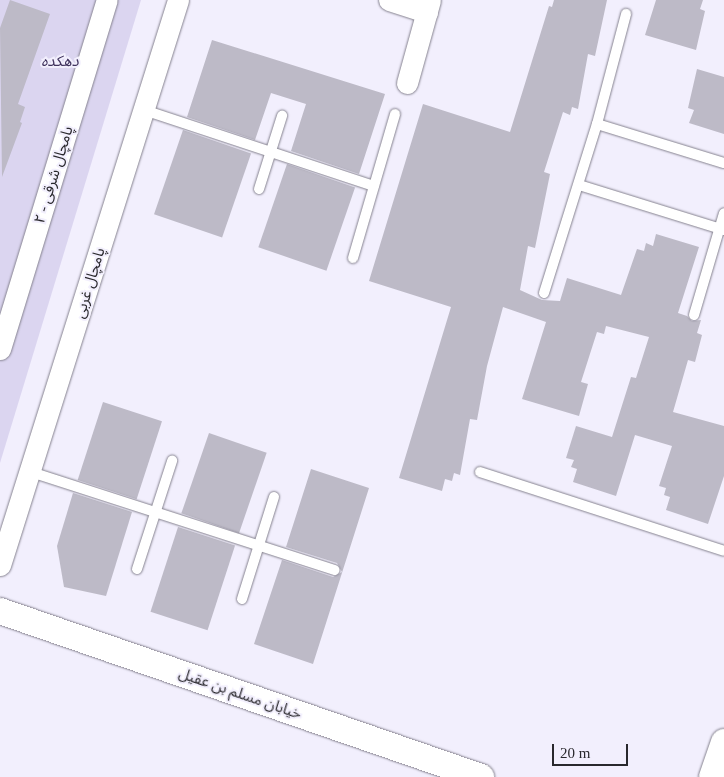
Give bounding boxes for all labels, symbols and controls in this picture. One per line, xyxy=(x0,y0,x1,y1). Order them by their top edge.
park label: دهکده xyxy=(41,53,79,71)
street label: پامچال شرقی - ۲ xyxy=(31,124,77,226)
street label: پامچال غربی xyxy=(71,245,109,321)
street label: خیابان مسلم بن عقیل xyxy=(176,665,304,723)
scale bar xyxy=(554,734,630,766)
text: 20 m xyxy=(560,745,590,761)

